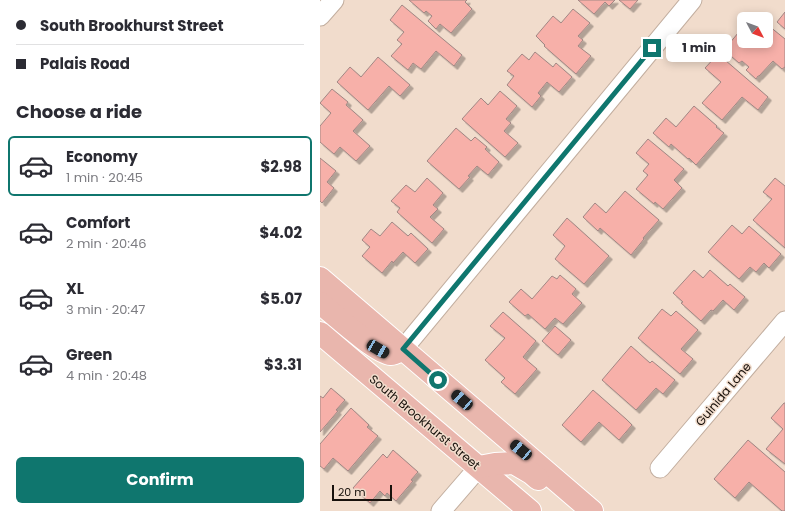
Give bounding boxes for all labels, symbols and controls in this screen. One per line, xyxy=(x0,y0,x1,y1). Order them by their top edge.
north arrow xyxy=(737,12,773,48)
map controls xyxy=(737,12,773,48)
text: South Brookhurst Street xyxy=(40,15,224,36)
callout: 1 min xyxy=(666,34,732,62)
text: 1 min xyxy=(682,38,716,57)
route end xyxy=(643,39,661,57)
text: Palais Road xyxy=(40,53,130,74)
text: Choose a ride xyxy=(16,99,142,124)
text: Economy xyxy=(66,146,138,167)
icon: car xyxy=(18,148,54,184)
text: $2.98 xyxy=(260,156,302,177)
text: 1 min · 20:45 xyxy=(66,168,143,187)
text: Comfort xyxy=(66,212,130,233)
icon: car xyxy=(18,214,54,250)
text: $4.02 xyxy=(259,222,302,243)
text: 2 min · 20:46 xyxy=(66,234,146,253)
text: XL xyxy=(66,278,84,299)
icon: car xyxy=(18,280,54,316)
text: $5.07 xyxy=(260,288,302,309)
text: 3 min · 20:47 xyxy=(66,300,145,319)
car xyxy=(365,338,391,360)
text: Green xyxy=(66,344,112,365)
icon: car xyxy=(18,346,54,382)
text: $3.31 xyxy=(264,354,302,375)
street label: Guinida Lane xyxy=(691,358,755,430)
text: 4 min · 20:48 xyxy=(66,366,147,385)
street label: South Brookhurst Street xyxy=(366,371,484,473)
route start xyxy=(429,371,447,389)
car xyxy=(449,388,475,412)
car xyxy=(508,438,534,462)
button: Confirm xyxy=(16,457,304,503)
scale bar xyxy=(332,483,392,502)
text: 20 m xyxy=(338,484,366,500)

